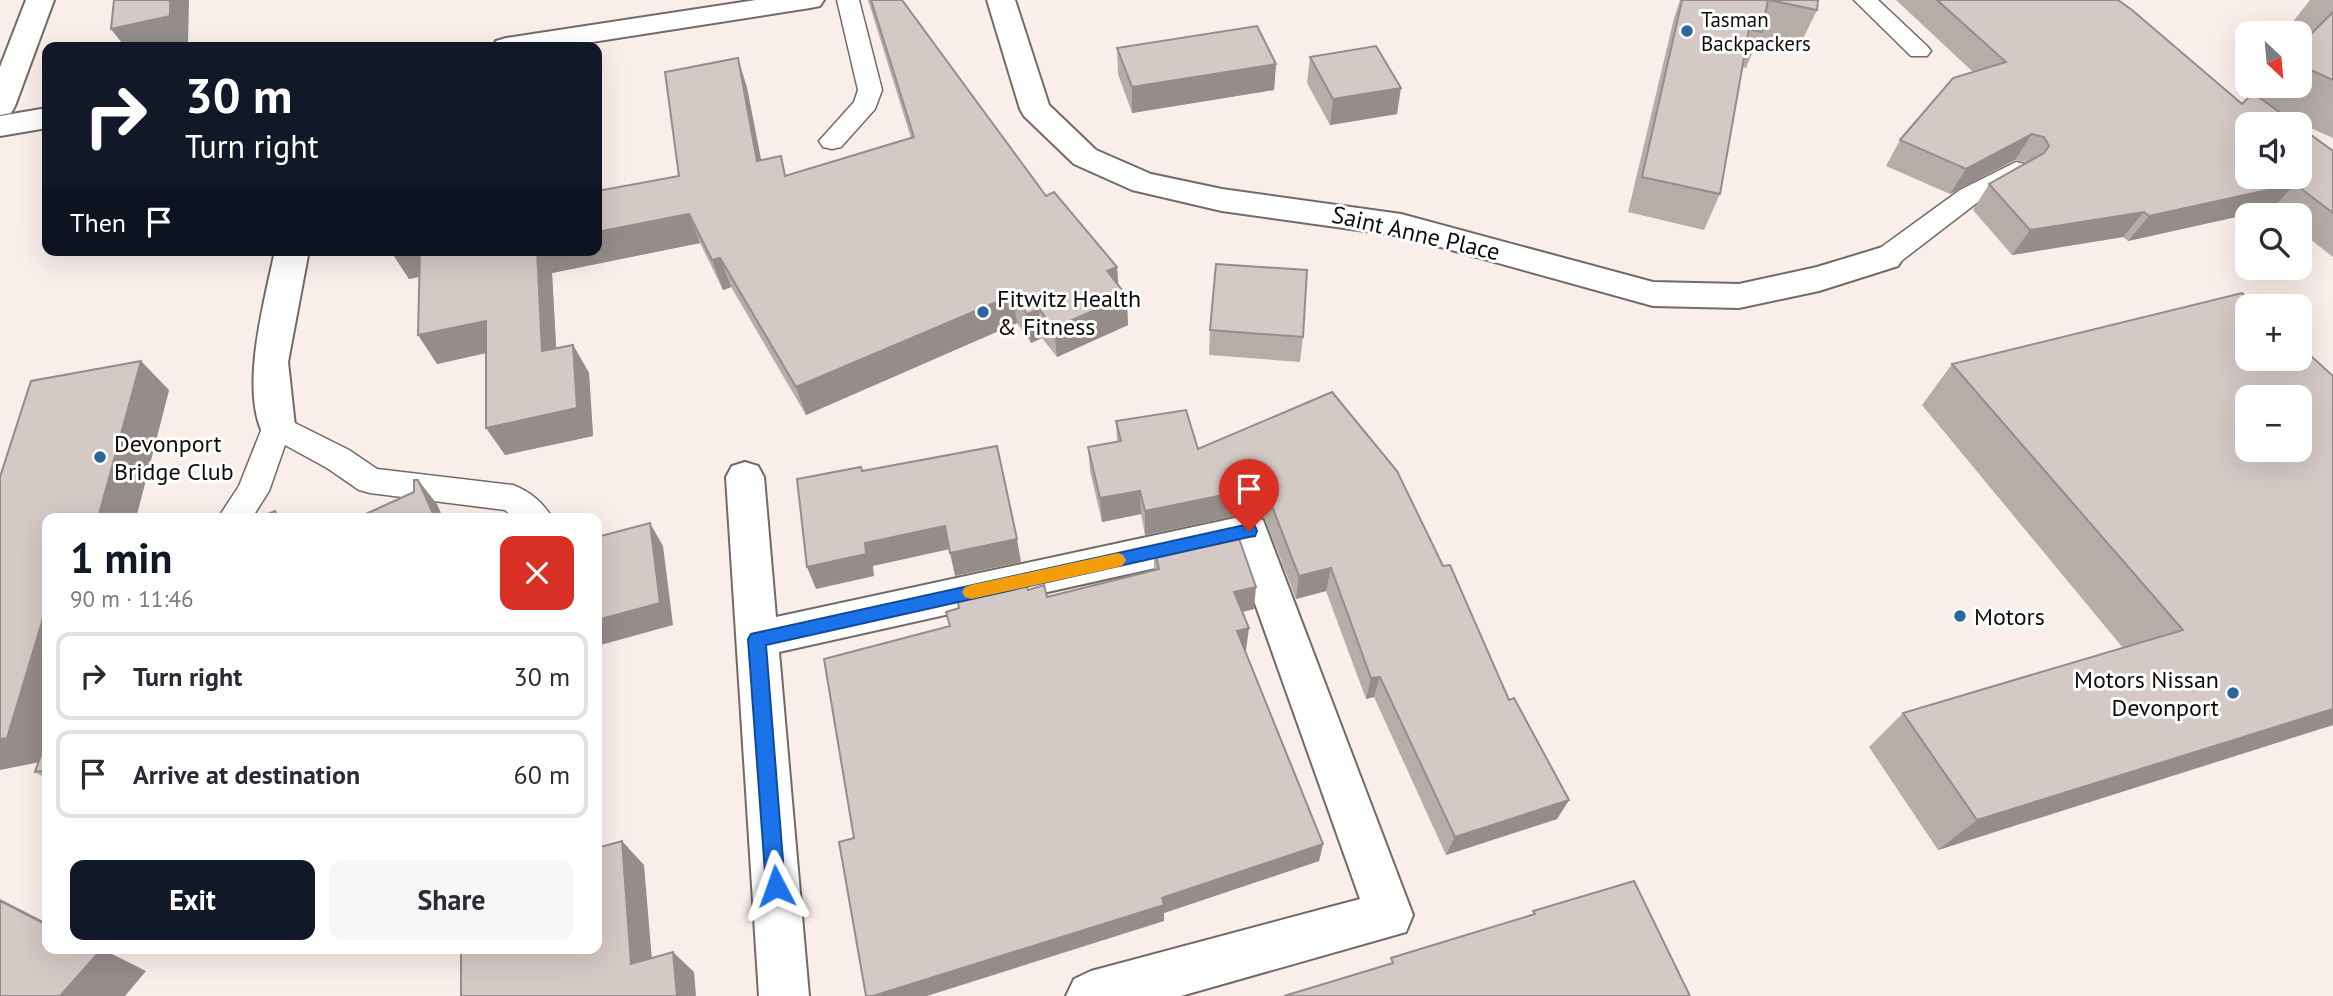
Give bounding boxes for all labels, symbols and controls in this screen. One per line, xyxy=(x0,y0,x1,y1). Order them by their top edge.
place label: Tasman Backpackers xyxy=(1701,6,1811,57)
north arrow xyxy=(2235,21,2312,98)
map controls xyxy=(2235,21,2312,462)
marker: Tasman Backpackers xyxy=(1679,23,1695,39)
text: 30 m xyxy=(185,63,292,127)
icon: right xyxy=(70,70,161,161)
button: sound xyxy=(2235,112,2312,189)
text: Turn right xyxy=(185,125,319,167)
street label: Saint Anne Place xyxy=(1329,199,1503,267)
icon: arrive xyxy=(140,203,178,241)
button: search xyxy=(2235,203,2312,280)
text: Then xyxy=(70,206,126,239)
place label: Fitwitz Health & Fitness xyxy=(997,283,1141,342)
button: + xyxy=(2235,294,2312,371)
marker: Fitwitz Health & Fitness xyxy=(975,304,991,320)
button: − xyxy=(2235,385,2312,462)
place label: Devonport Bridge Club xyxy=(114,428,234,487)
marker: Devonport Bridge Club xyxy=(92,449,108,465)
pin xyxy=(1219,459,1279,531)
icon: arrive xyxy=(1230,470,1268,508)
text: 1 min xyxy=(70,530,172,585)
button: close xyxy=(500,536,574,610)
text: 90 m · 11:46 xyxy=(70,584,194,613)
place label: Motors xyxy=(1974,601,2045,632)
marker: Motors xyxy=(1952,608,1968,624)
icon: right xyxy=(74,657,112,695)
text: Turn right xyxy=(133,660,242,693)
text: 30 m xyxy=(514,660,570,693)
place label: Motors Nissan Devonport xyxy=(2074,664,2219,723)
marker: Motors Nissan Devonport xyxy=(2225,685,2241,701)
icon: arrive xyxy=(74,755,112,793)
text: Arrive at destination xyxy=(133,758,360,791)
text: 60 m xyxy=(514,758,570,791)
position arrow xyxy=(739,849,813,923)
button: Exit xyxy=(70,860,315,940)
button: Share xyxy=(329,860,574,940)

